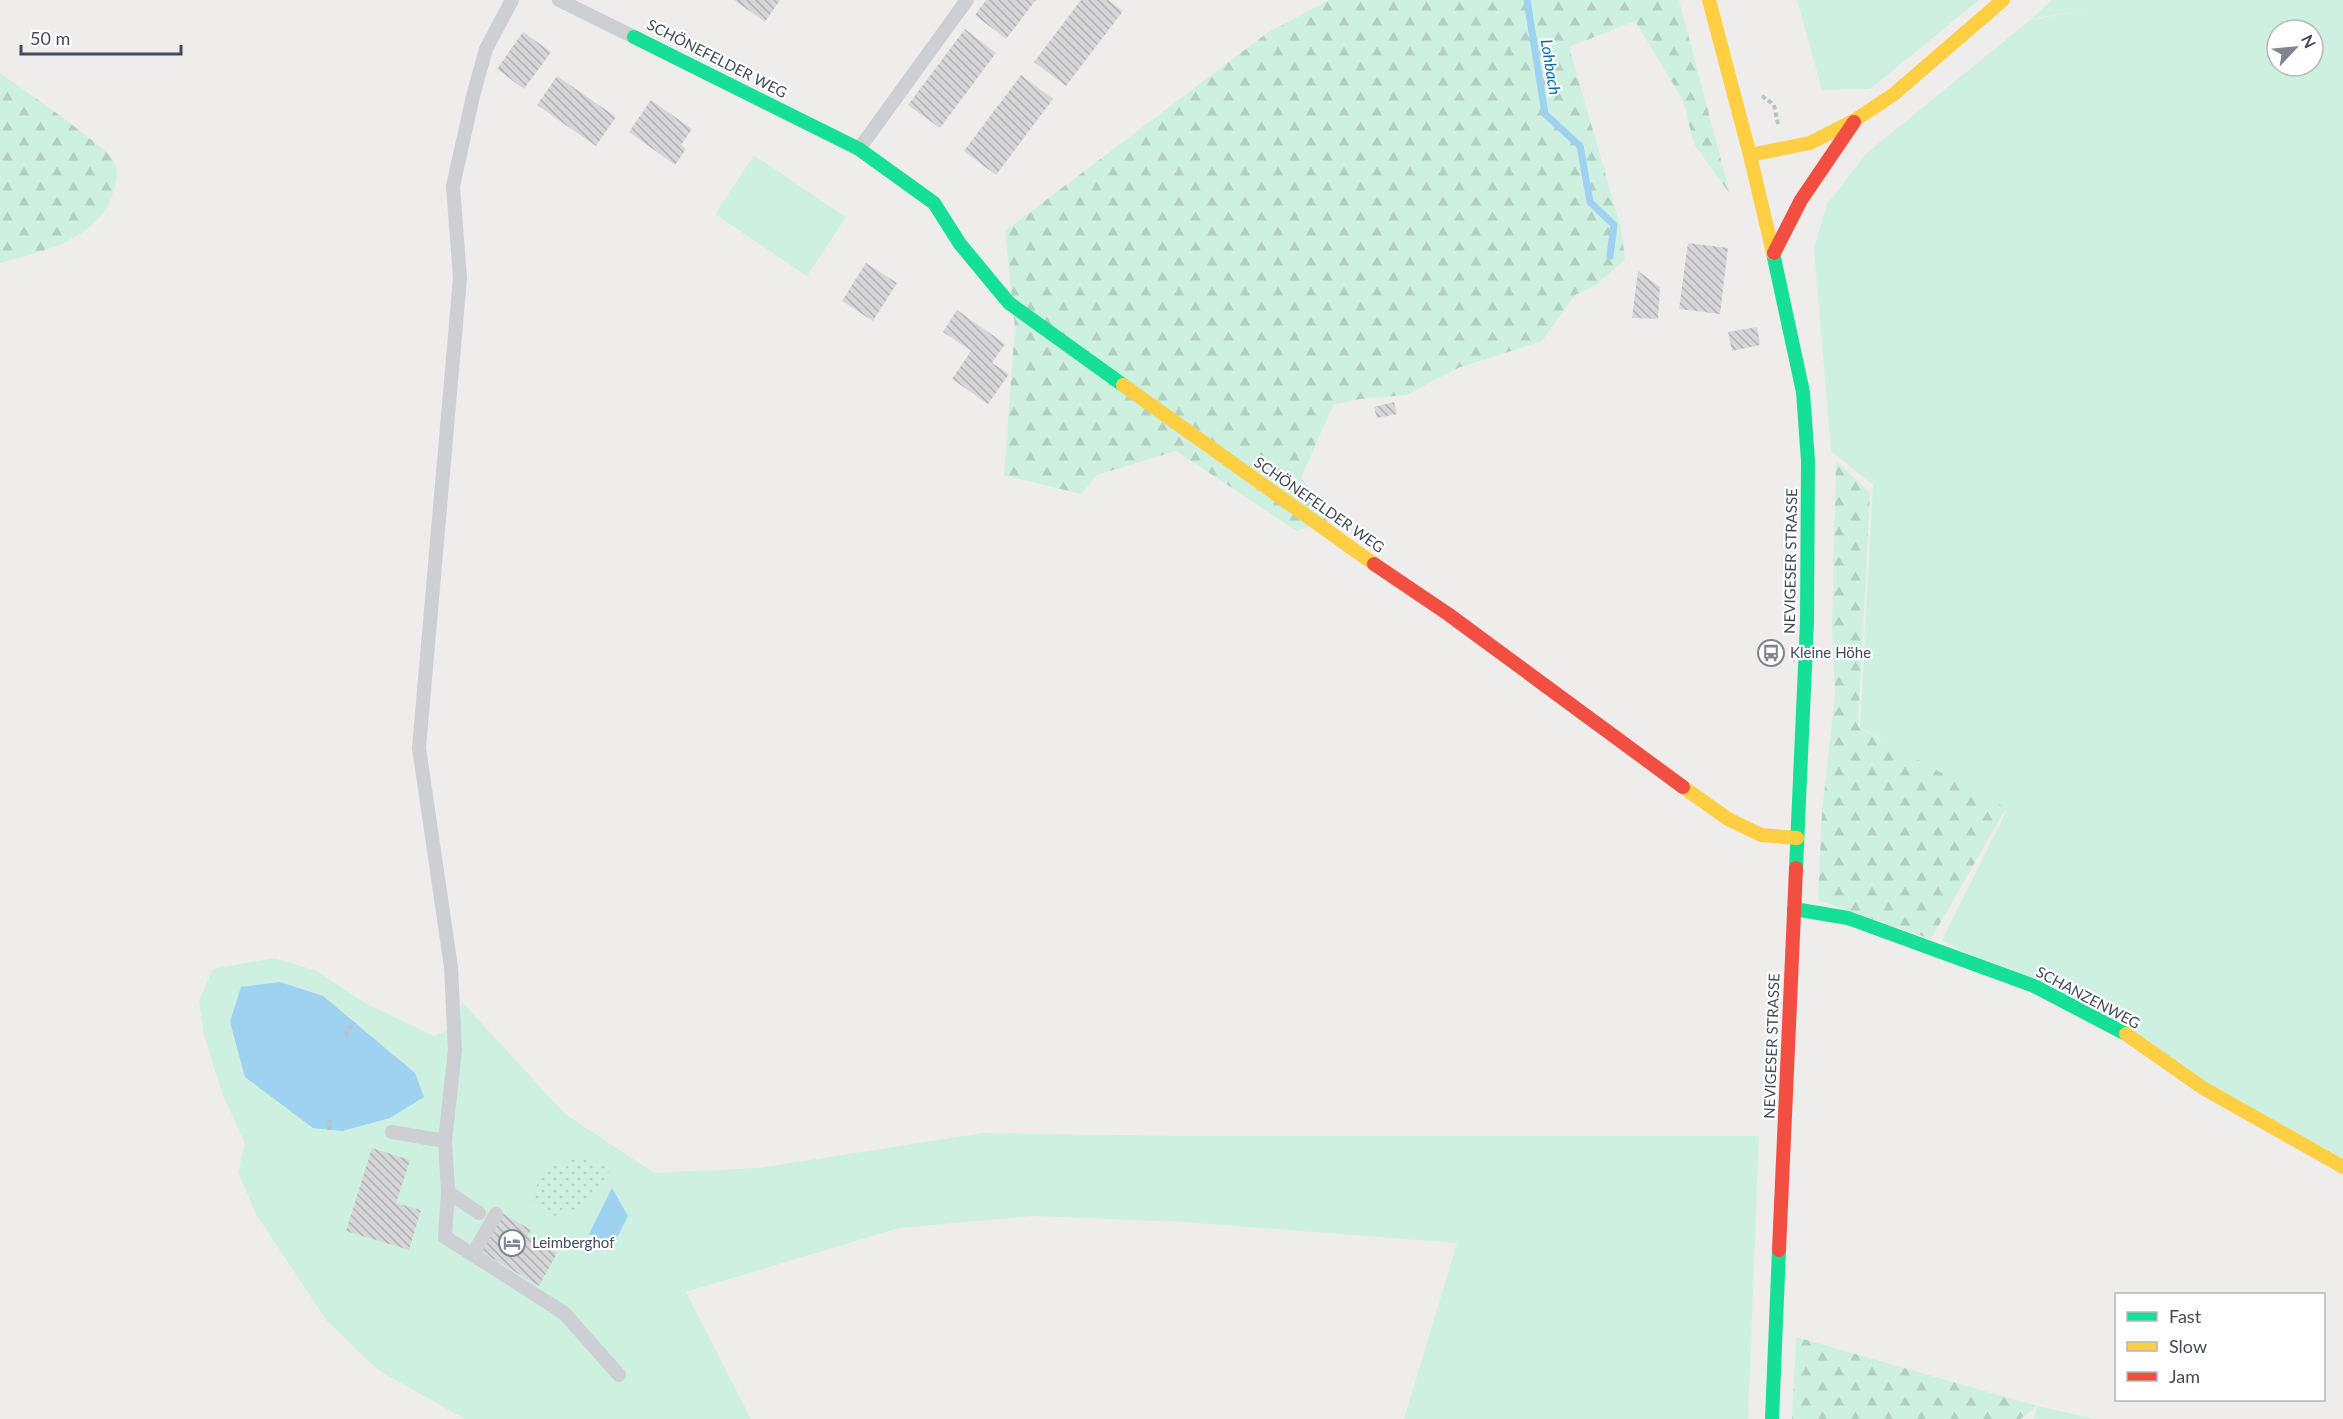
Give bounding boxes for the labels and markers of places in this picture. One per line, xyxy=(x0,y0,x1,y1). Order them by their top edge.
bus stop icon: Kleine Höhe xyxy=(1756,638,1786,668)
place label: Kleine Höhe xyxy=(1790,643,1871,661)
hotel icon: Leimberghof xyxy=(497,1228,527,1258)
place label: Leimberghof xyxy=(532,1233,615,1251)

